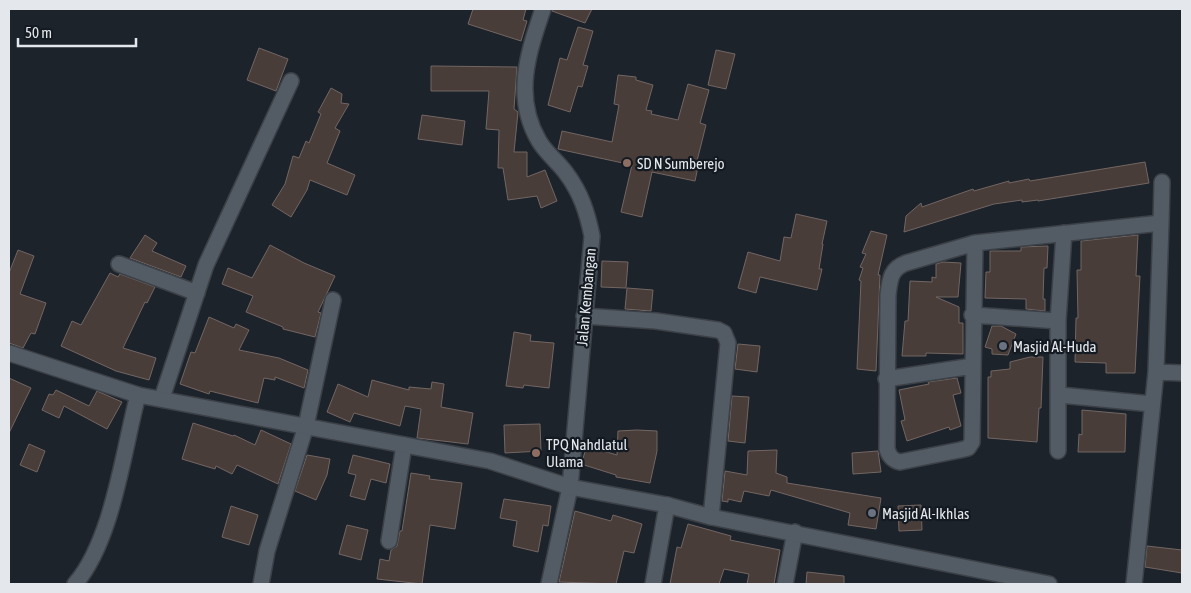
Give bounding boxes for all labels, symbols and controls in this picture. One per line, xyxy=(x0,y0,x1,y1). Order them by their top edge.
scale bar xyxy=(18,15,135,47)
text: 50 m xyxy=(25,24,52,41)
place label: SD N Sumberejo xyxy=(637,155,725,172)
marker: SD N Sumberejo xyxy=(621,157,633,169)
street label: Jalan Kembangan xyxy=(573,247,599,347)
place label: Masjid Al-Huda xyxy=(1013,338,1097,355)
marker: Masjid Al-Huda xyxy=(997,340,1009,352)
place label: TPQ Nahdlatul Ulama xyxy=(546,436,627,470)
marker: TPQ Nahdlatul Ulama xyxy=(530,447,542,459)
place label: Masjid Al-Ikhlas xyxy=(882,505,969,522)
marker: Masjid Al-Ikhlas xyxy=(866,507,878,519)

